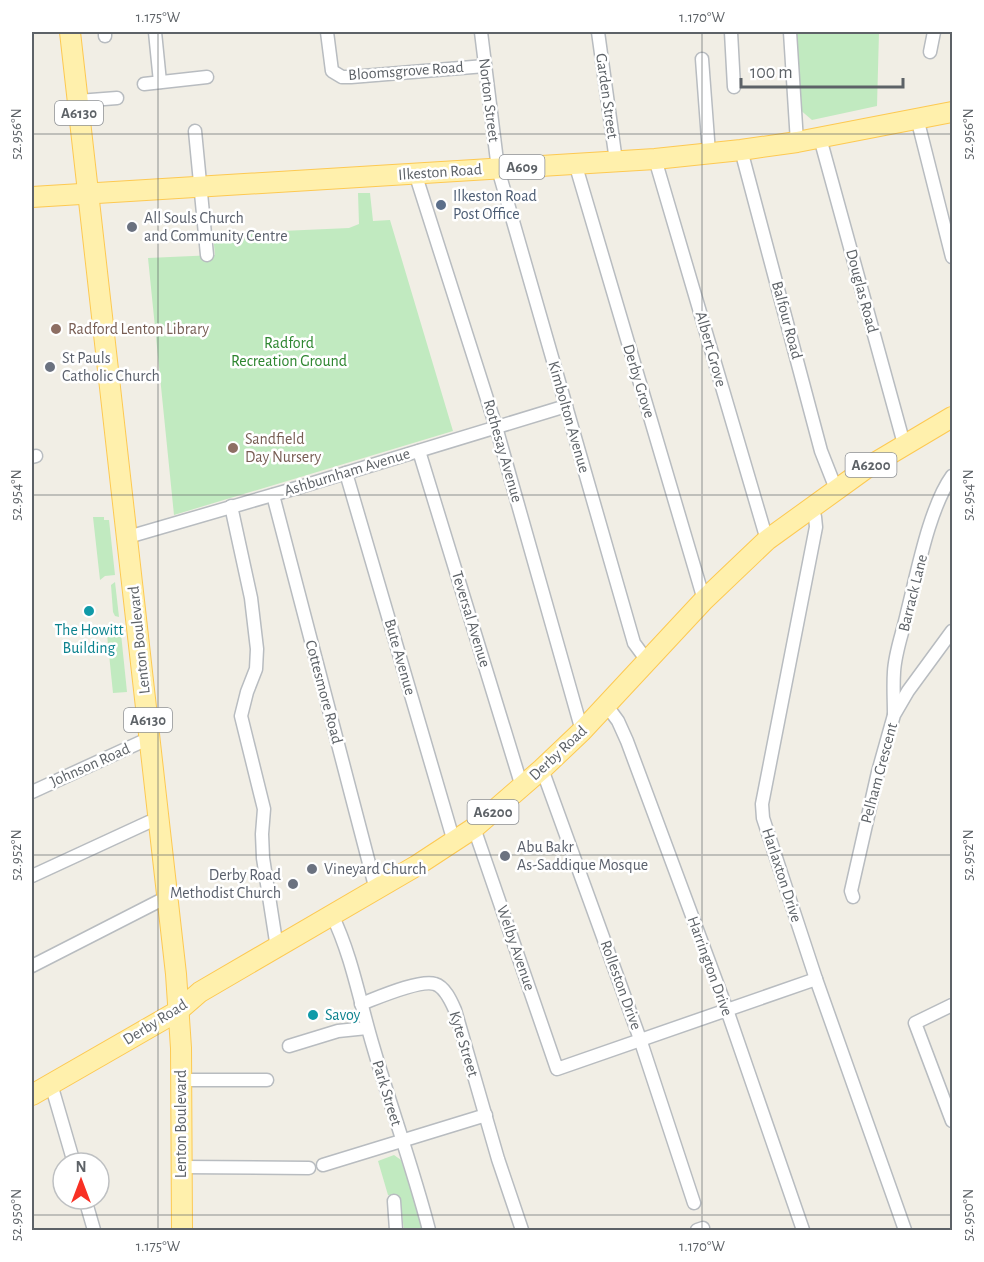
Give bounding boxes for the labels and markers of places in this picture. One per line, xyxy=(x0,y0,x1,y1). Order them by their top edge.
place label: Ilkeston Road Post Office xyxy=(453,188,537,222)
marker: Ilkeston Road Post Office xyxy=(434,198,448,212)
place label: All Souls Church and Community Centre xyxy=(144,210,288,245)
marker: All Souls Church and Community Centre xyxy=(125,220,139,234)
place label: Radford Lenton Library xyxy=(68,321,209,338)
marker: Radford Lenton Library xyxy=(49,322,63,336)
place label: St Pauls Catholic Church xyxy=(62,350,160,384)
marker: St Pauls Catholic Church xyxy=(43,360,57,374)
place label: Sandfield Day Nursery xyxy=(245,431,322,466)
marker: Sandfield Day Nursery xyxy=(226,441,240,455)
marker: The Howitt Building xyxy=(82,604,96,618)
place label: The Howitt Building xyxy=(54,622,124,656)
place label: Abu Bakr As-Saddique Mosque xyxy=(517,839,648,873)
marker: Abu Bakr As-Saddique Mosque xyxy=(498,849,512,863)
place label: Vineyard Church xyxy=(324,861,427,878)
marker: Vineyard Church xyxy=(305,862,319,876)
place label: Derby Road Methodist Church xyxy=(170,867,281,901)
marker: Derby Road Methodist Church xyxy=(286,877,300,891)
place label: Savoy xyxy=(325,1007,361,1024)
marker: Savoy xyxy=(306,1008,320,1022)

